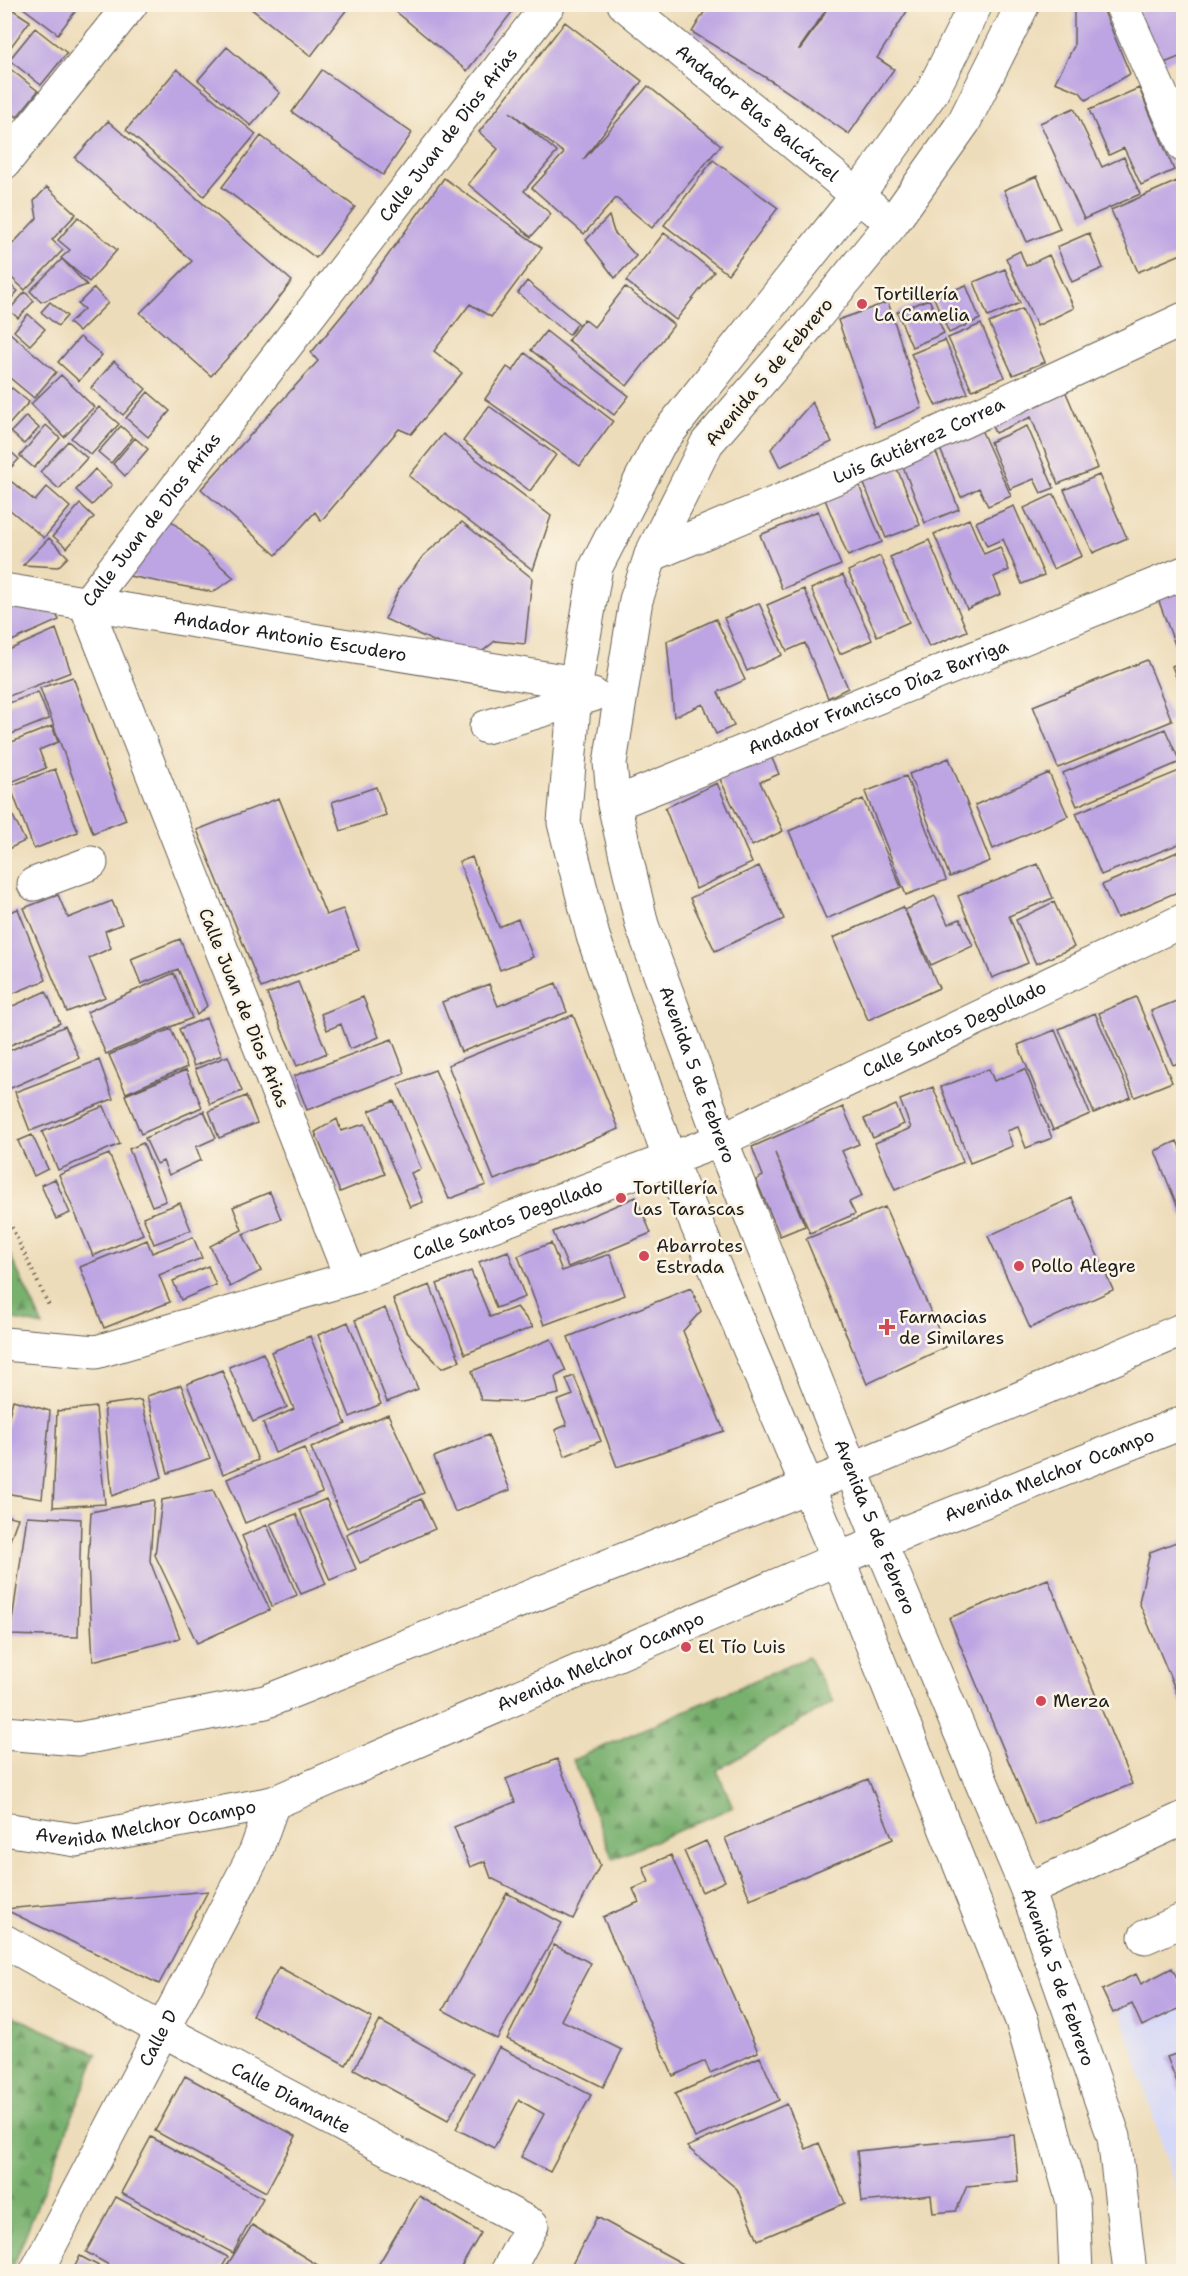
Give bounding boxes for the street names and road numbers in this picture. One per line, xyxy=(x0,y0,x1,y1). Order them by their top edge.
street label: Andador Blas Balcárcel xyxy=(670,39,844,187)
street label: Calle Juan de Dios Arias xyxy=(374,43,523,227)
street label: Avenida 5 de Febrero xyxy=(700,293,838,451)
street label: Luis Gutiérrez Correa xyxy=(829,392,1008,490)
street label: Calle Juan de Dios Arias xyxy=(77,428,227,612)
street label: Andador Antonio Escudero xyxy=(172,606,409,667)
street label: Andador Francisco Díaz Barriga xyxy=(744,633,1012,760)
street label: Calle Juan de Dios Arias xyxy=(193,904,295,1112)
street label: Calle Santos Degollado xyxy=(858,975,1050,1083)
street label: Avenida 5 de Febrero xyxy=(653,983,741,1167)
street label: Calle Santos Degollado xyxy=(409,1173,606,1266)
street label: Avenida Melchor Ocampo xyxy=(941,1423,1158,1528)
street label: Avenida 5 de Febrero xyxy=(829,1436,921,1618)
street label: Avenida Melchor Ocampo xyxy=(493,1606,708,1717)
street label: Avenida Melchor Ocampo xyxy=(34,1794,258,1852)
street label: Avenida 5 de Febrero xyxy=(1015,1885,1100,2069)
street label: Calle D xyxy=(134,2005,183,2071)
street label: Calle Diamante xyxy=(227,2056,355,2139)

